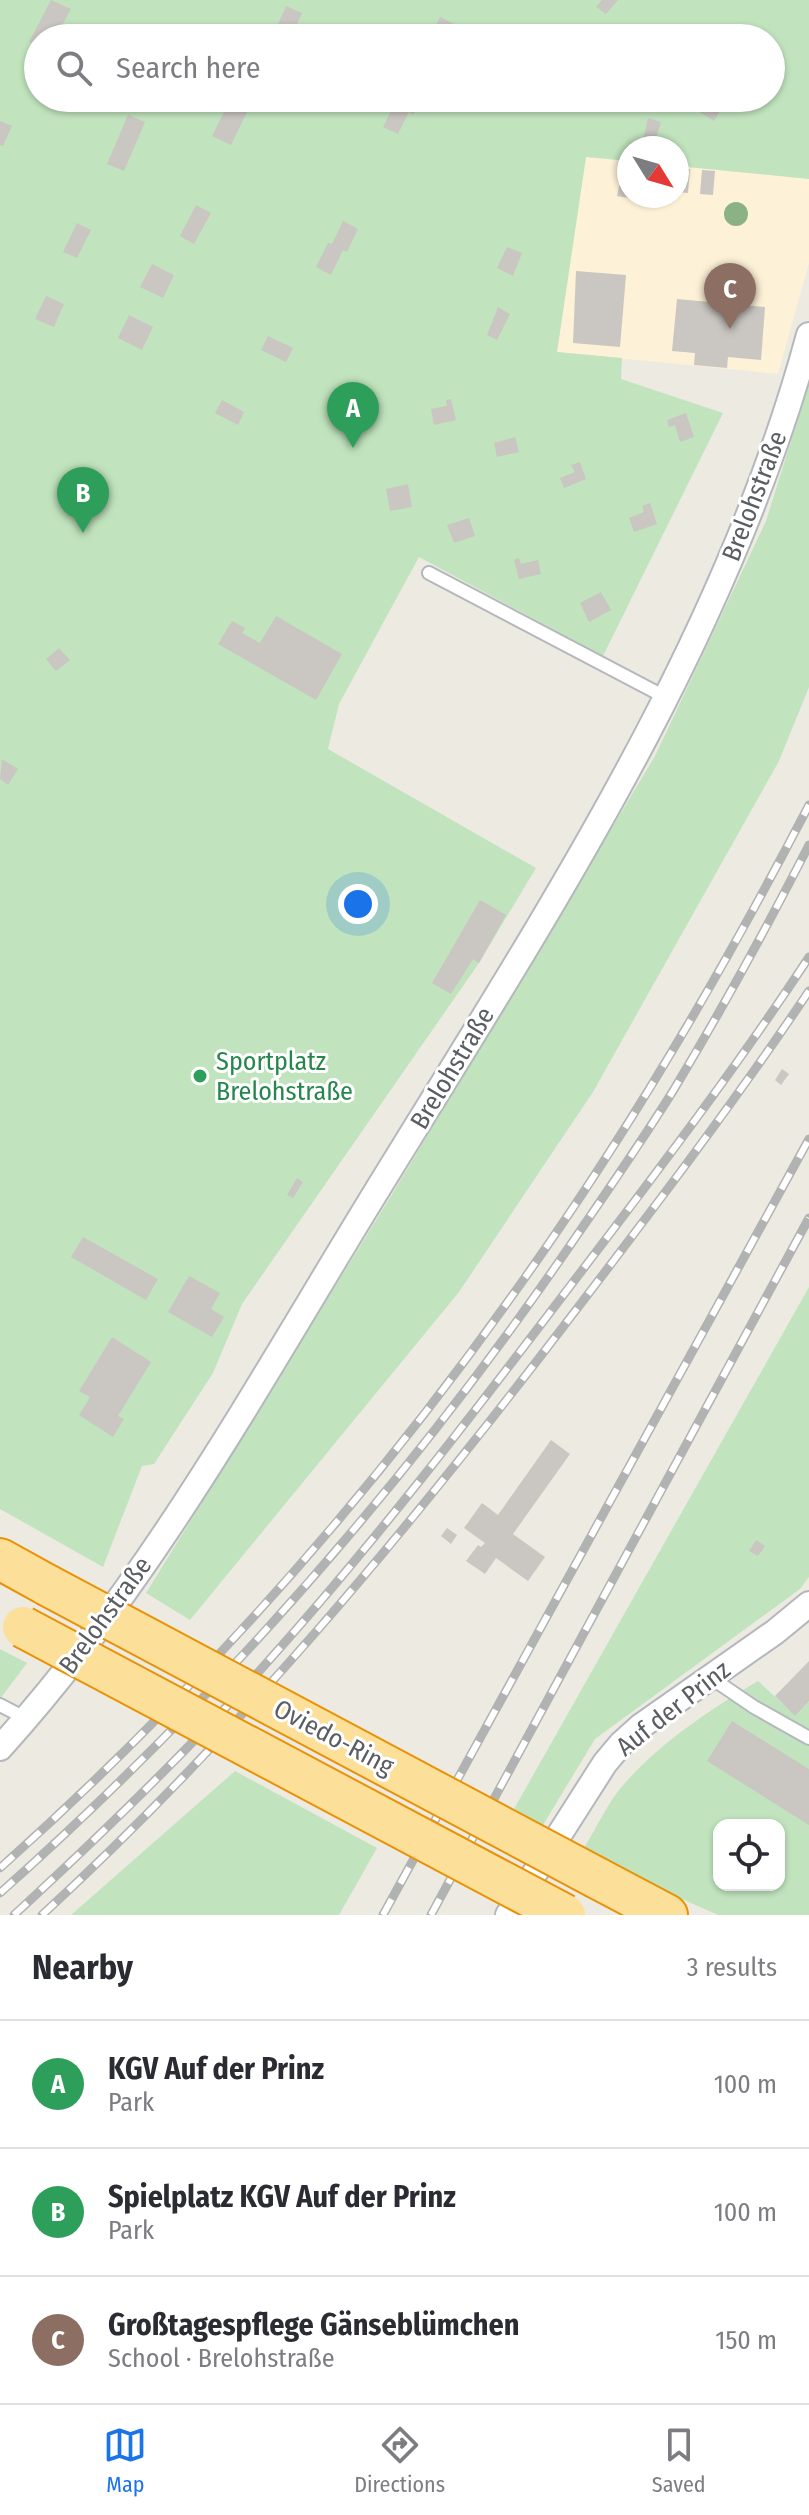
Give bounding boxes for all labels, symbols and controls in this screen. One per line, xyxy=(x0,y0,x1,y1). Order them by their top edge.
search box xyxy=(24,24,785,112)
icon: search xyxy=(52,46,96,90)
text: Search here xyxy=(116,50,261,86)
north arrow xyxy=(617,136,689,208)
pin: C xyxy=(704,263,756,329)
pin: A xyxy=(327,382,379,448)
street label: Brelohstraße xyxy=(715,427,793,566)
pin: B xyxy=(57,467,109,533)
your location xyxy=(338,884,378,924)
street label: Brelohstraße xyxy=(404,1002,501,1135)
place label: Sportplatz Brelohstraße xyxy=(216,1046,353,1107)
marker: Sportplatz Brelohstraße xyxy=(191,1067,209,1085)
street label: Brelohstraße xyxy=(53,1551,158,1680)
street label: Auf der Prinz xyxy=(610,1654,736,1762)
street label: Oviedo-Ring xyxy=(269,1693,400,1782)
map controls xyxy=(713,1819,785,1891)
button: locate xyxy=(713,1819,785,1891)
text: Nearby xyxy=(32,1947,133,1988)
text: 3 results xyxy=(687,1952,777,1983)
text: KGV Auf der Prinz xyxy=(108,2051,324,2087)
text: A xyxy=(51,2069,65,2100)
text: 100 m xyxy=(714,2069,777,2100)
text: Park xyxy=(108,2087,154,2118)
text: Spielplatz KGV Auf der Prinz xyxy=(108,2179,456,2215)
text: B xyxy=(51,2197,65,2228)
text: 100 m xyxy=(714,2197,777,2228)
text: Park xyxy=(108,2215,154,2246)
text: Großtagespflege Gänseblümchen xyxy=(108,2307,519,2343)
text: C xyxy=(51,2325,65,2356)
text: 150 m xyxy=(715,2325,777,2356)
text: School · Brelohstraße xyxy=(108,2343,335,2374)
tab: Map xyxy=(103,2423,147,2498)
tab: Directions xyxy=(354,2423,445,2498)
tab: Saved xyxy=(652,2423,706,2498)

